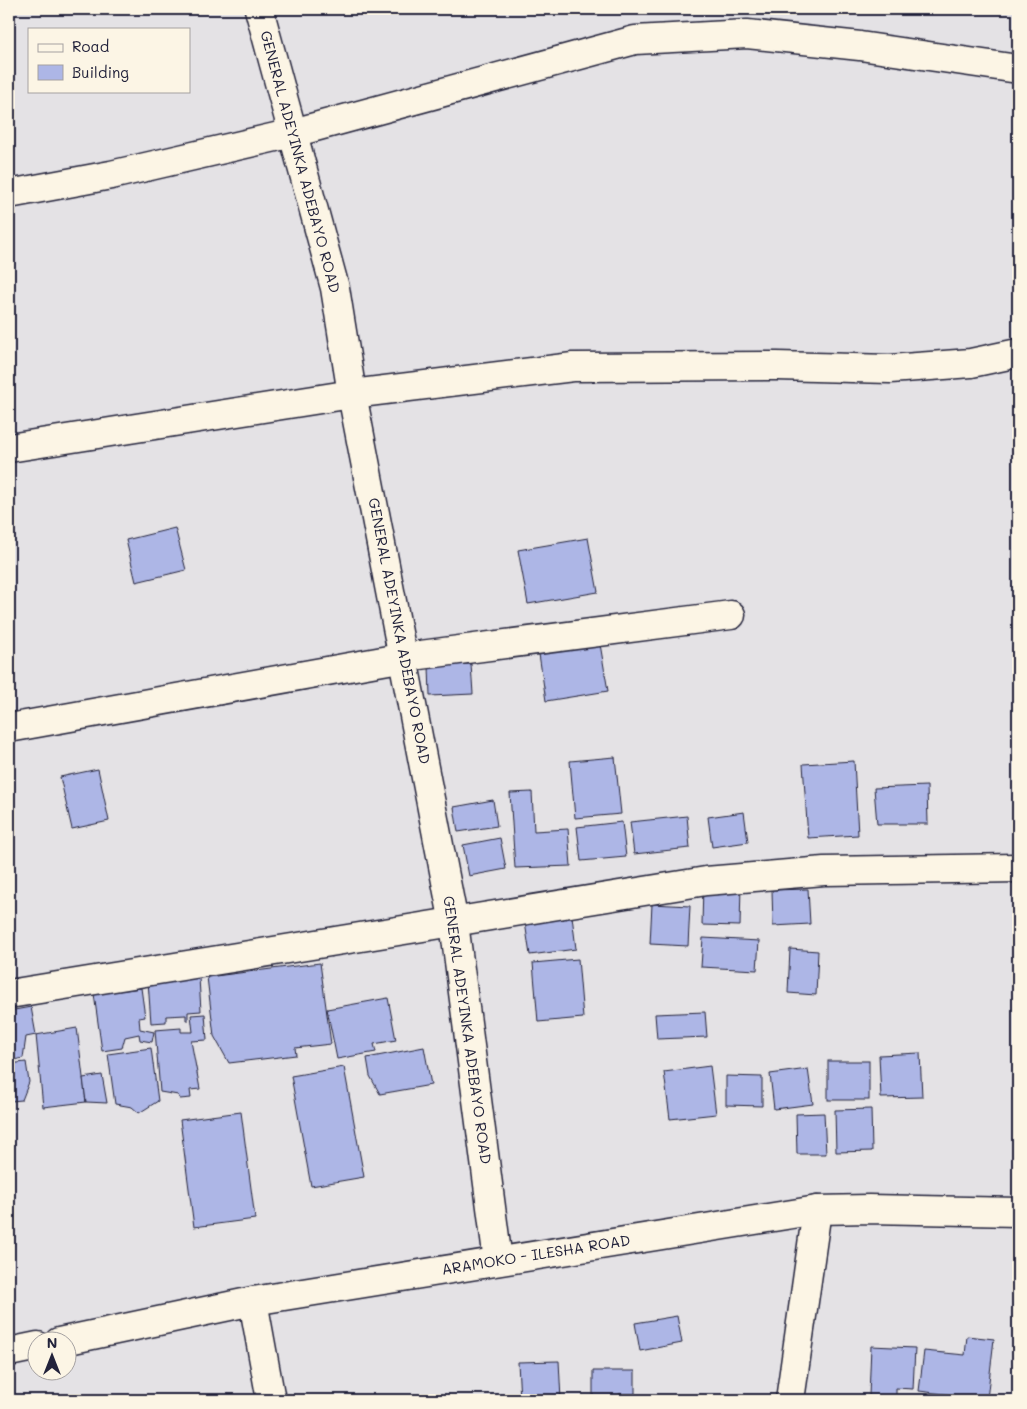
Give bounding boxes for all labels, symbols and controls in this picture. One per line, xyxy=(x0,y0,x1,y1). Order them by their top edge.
legend xyxy=(28,28,190,92)
street label: GENERAL ADEYINKA ADEBAYO ROAD xyxy=(256,28,346,295)
text: Road xyxy=(72,36,109,56)
text: Building xyxy=(72,62,129,82)
street label: GENERAL ADEYINKA ADEBAYO ROAD xyxy=(364,496,436,766)
street label: GENERAL ADEYINKA ADEBAYO ROAD xyxy=(439,894,497,1165)
street label: ARAMOKO - ILESHA ROAD xyxy=(440,1229,632,1279)
north arrow xyxy=(28,1332,78,1382)
text: N xyxy=(47,1333,57,1352)

